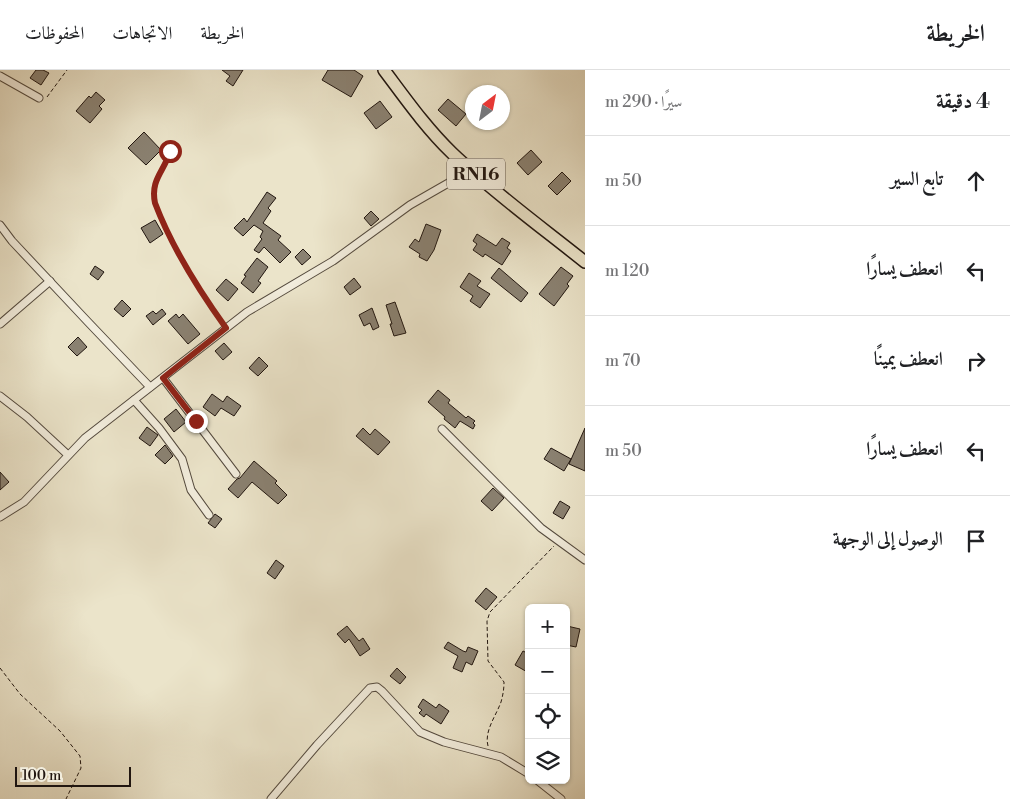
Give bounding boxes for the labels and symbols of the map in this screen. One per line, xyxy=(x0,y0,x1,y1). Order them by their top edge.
north arrow xyxy=(465,85,510,130)
route start xyxy=(159,140,182,163)
road number: RN16 xyxy=(447,158,505,190)
route end xyxy=(185,410,208,433)
scale bar xyxy=(15,764,131,787)

